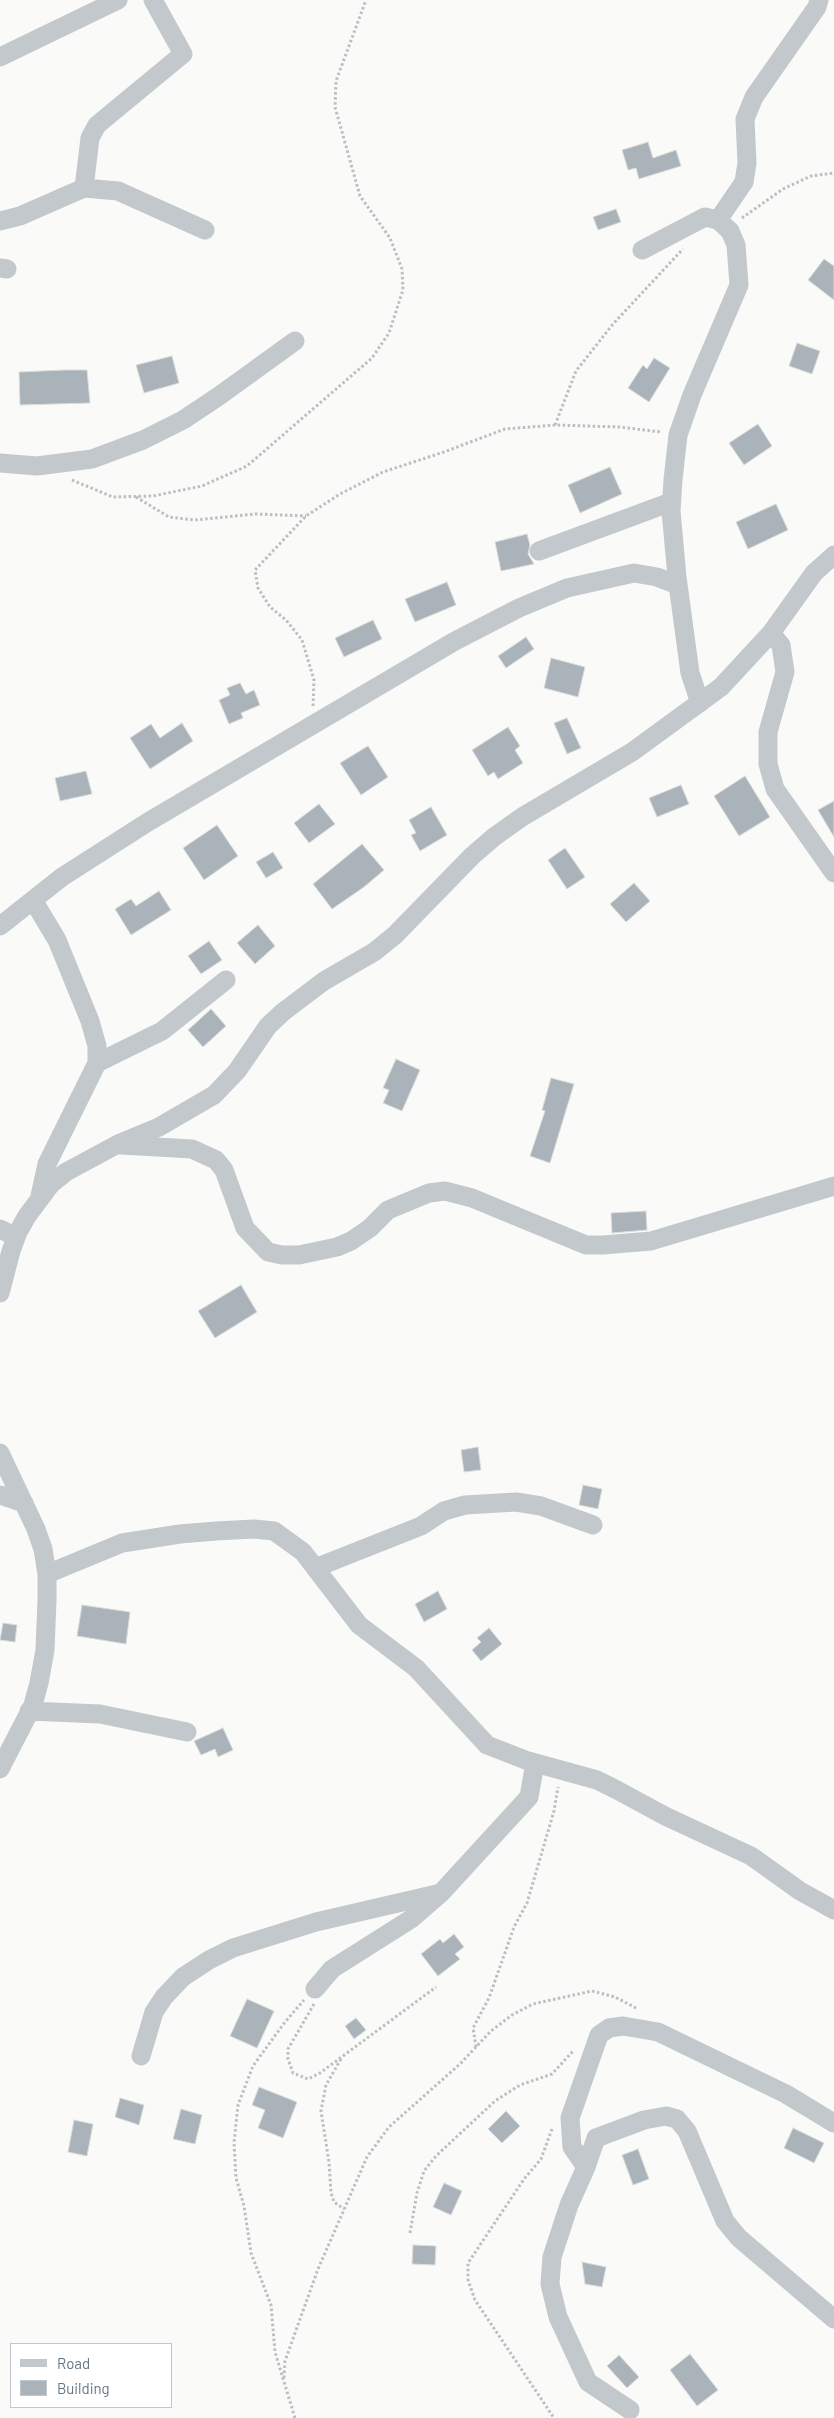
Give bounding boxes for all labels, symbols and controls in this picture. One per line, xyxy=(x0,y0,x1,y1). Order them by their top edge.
legend xyxy=(10,2343,172,2408)
text: Road xyxy=(57,2354,90,2372)
text: Building xyxy=(57,2379,110,2397)

